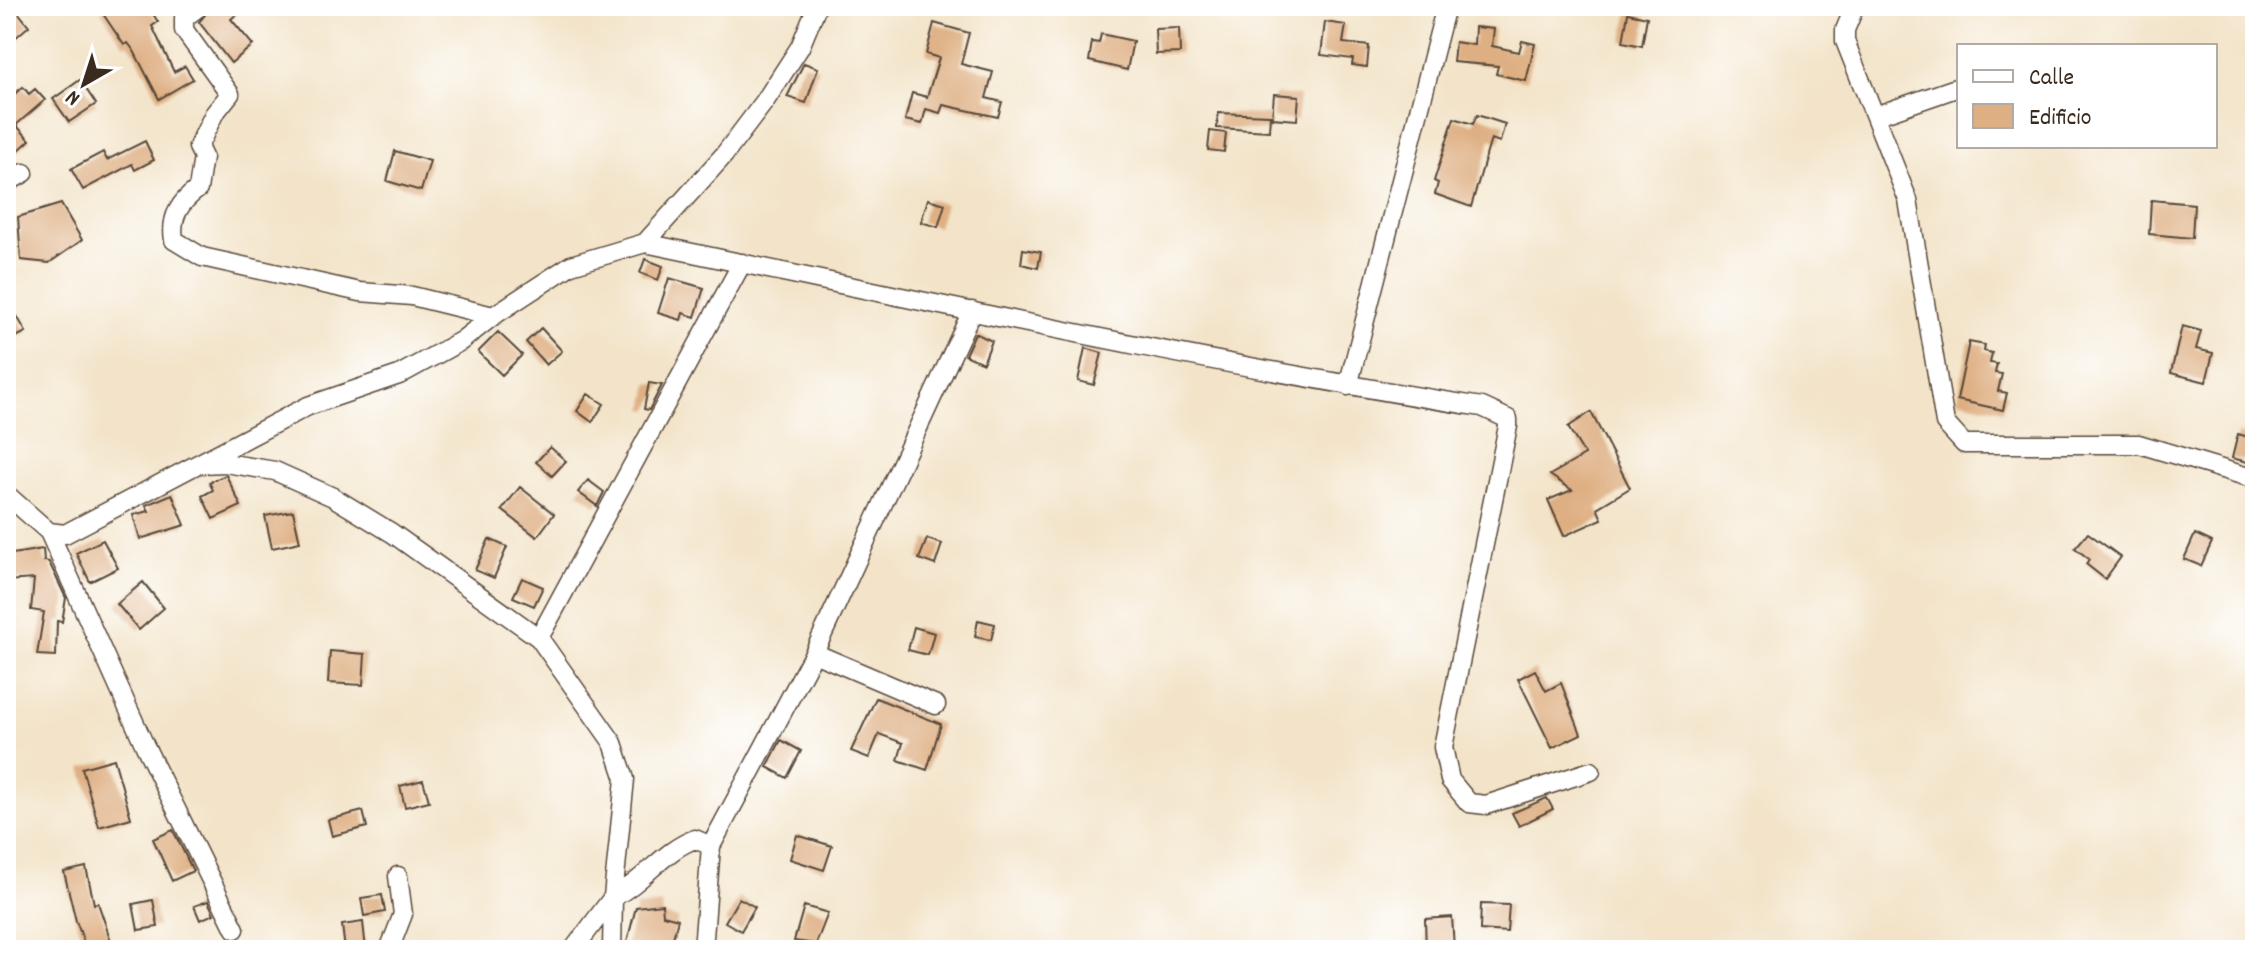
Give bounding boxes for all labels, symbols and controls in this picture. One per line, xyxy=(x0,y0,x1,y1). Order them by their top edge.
north arrow xyxy=(44,44,124,124)
legend xyxy=(1957,44,2217,148)
text: Calle xyxy=(2029,62,2074,96)
text: N xyxy=(60,81,88,112)
text: Edificio xyxy=(2029,102,2091,136)

